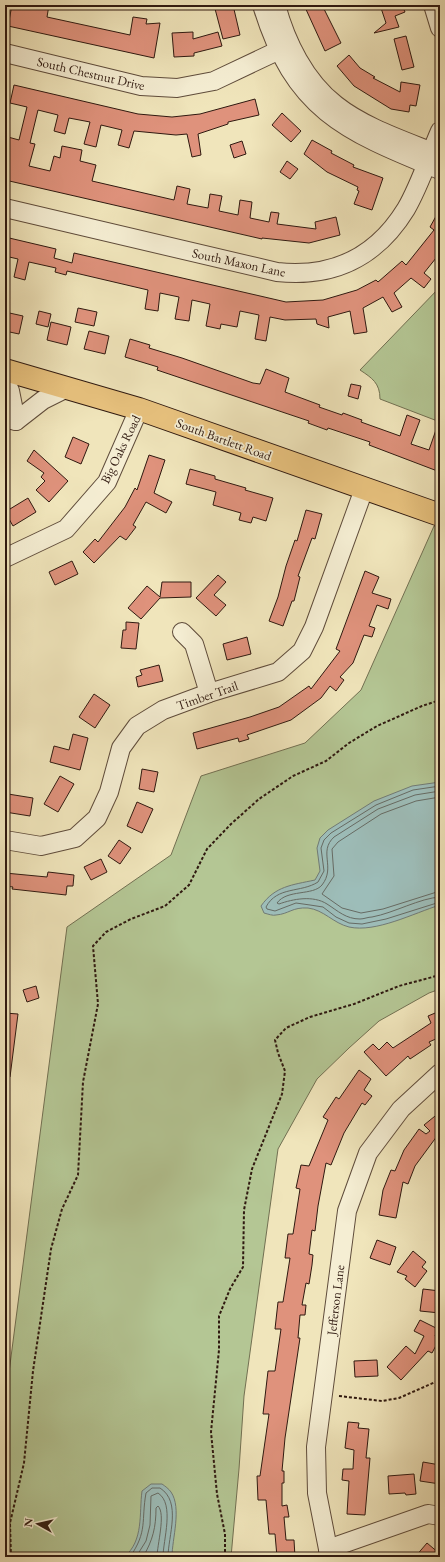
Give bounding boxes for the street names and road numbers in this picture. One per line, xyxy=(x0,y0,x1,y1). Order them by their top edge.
street label: South Chestnut Drive xyxy=(35,53,146,94)
street label: South Maxon Lane xyxy=(191,244,287,281)
street label: Big Oaks Road xyxy=(97,412,145,486)
street label: South Bartlett Road xyxy=(174,414,274,465)
street label: Timber Trail xyxy=(174,677,240,714)
street label: Jefferson Lane xyxy=(323,1264,348,1337)

